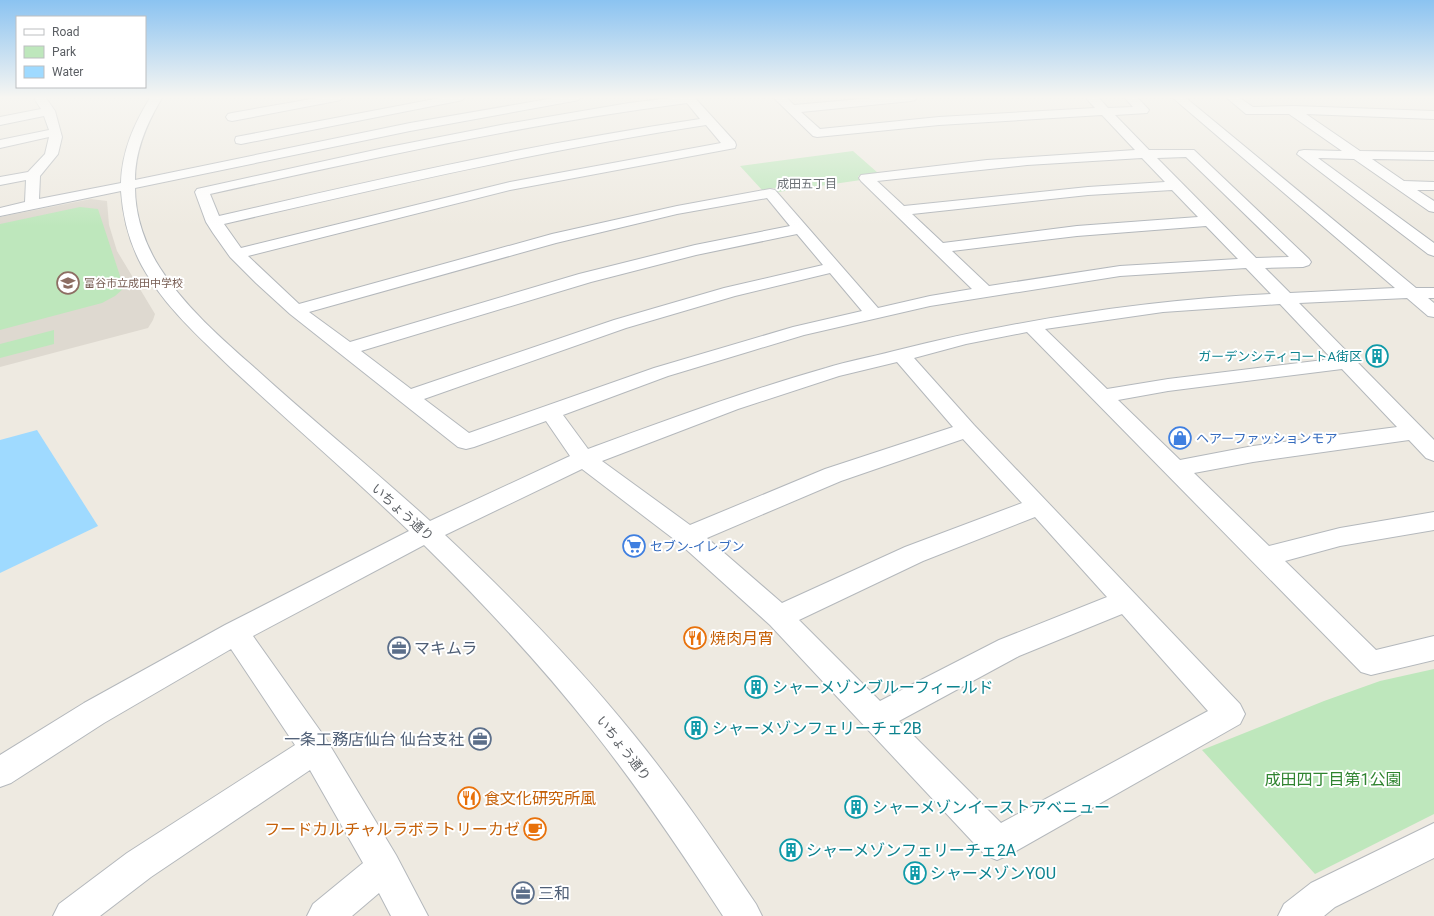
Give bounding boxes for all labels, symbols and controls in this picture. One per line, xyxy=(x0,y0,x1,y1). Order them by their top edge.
legend xyxy=(16,16,146,88)
text: Road xyxy=(52,25,80,39)
text: Park xyxy=(52,45,77,59)
text: Water xyxy=(52,65,83,79)
district label: 成田五丁目 xyxy=(777,177,837,191)
school or university icon: 富谷市立成田中学校 xyxy=(55,270,81,296)
place label: 富谷市立成田中学校 xyxy=(84,277,183,290)
building icon: ガーデンシティコートA街区 xyxy=(1364,343,1390,369)
place label: ガーデンシティコートA街区 xyxy=(1198,349,1362,364)
shop icon: ヘアーファッションモア xyxy=(1167,425,1193,451)
place label: ヘアーファッションモア xyxy=(1196,431,1337,446)
street label: いちょう通り xyxy=(369,481,437,544)
supermarket icon: セブン-イレブン xyxy=(621,533,647,559)
place label: セブン-イレブン xyxy=(650,539,745,554)
restaurant icon: 焼肉月宵 xyxy=(682,625,708,651)
place label: 焼肉月宵 xyxy=(710,629,774,648)
office icon: マキムラ xyxy=(386,635,412,661)
place label: マキムラ xyxy=(414,639,477,658)
building icon: シャーメゾンブルーフィールド xyxy=(743,674,769,700)
place label: シャーメゾンブルーフィールド xyxy=(772,678,994,697)
street label: いちょう通り xyxy=(594,713,654,784)
building icon: シャーメゾンフェリーチェ2B xyxy=(683,715,709,741)
place label: シャーメゾンフェリーチェ2B xyxy=(712,719,922,738)
office icon: 一条工務店仙台 仙台支社 xyxy=(467,726,493,752)
place label: 一条工務店仙台 仙台支社 xyxy=(284,730,464,749)
park label: 成田四丁目第1公園 xyxy=(1265,770,1402,789)
restaurant icon: 食文化研究所風 xyxy=(456,785,482,811)
place label: 食文化研究所風 xyxy=(484,789,596,808)
building icon: シャーメゾンイーストアベニュー xyxy=(843,794,869,820)
place label: シャーメゾンイーストアベニュー xyxy=(872,798,1110,817)
cafe icon: フードカルチャルラボラトリーカゼ xyxy=(522,816,548,842)
place label: フードカルチャルラボラトリーカゼ xyxy=(264,820,520,839)
building icon: シャーメゾンフェリーチェ2A xyxy=(778,837,804,863)
place label: シャーメゾンフェリーチェ2A xyxy=(806,841,1017,860)
building icon: シャーメゾンYOU xyxy=(902,860,928,886)
place label: シャーメゾンYOU xyxy=(930,864,1056,883)
office icon: 三和 xyxy=(510,880,536,906)
place label: 三和 xyxy=(538,884,570,903)

